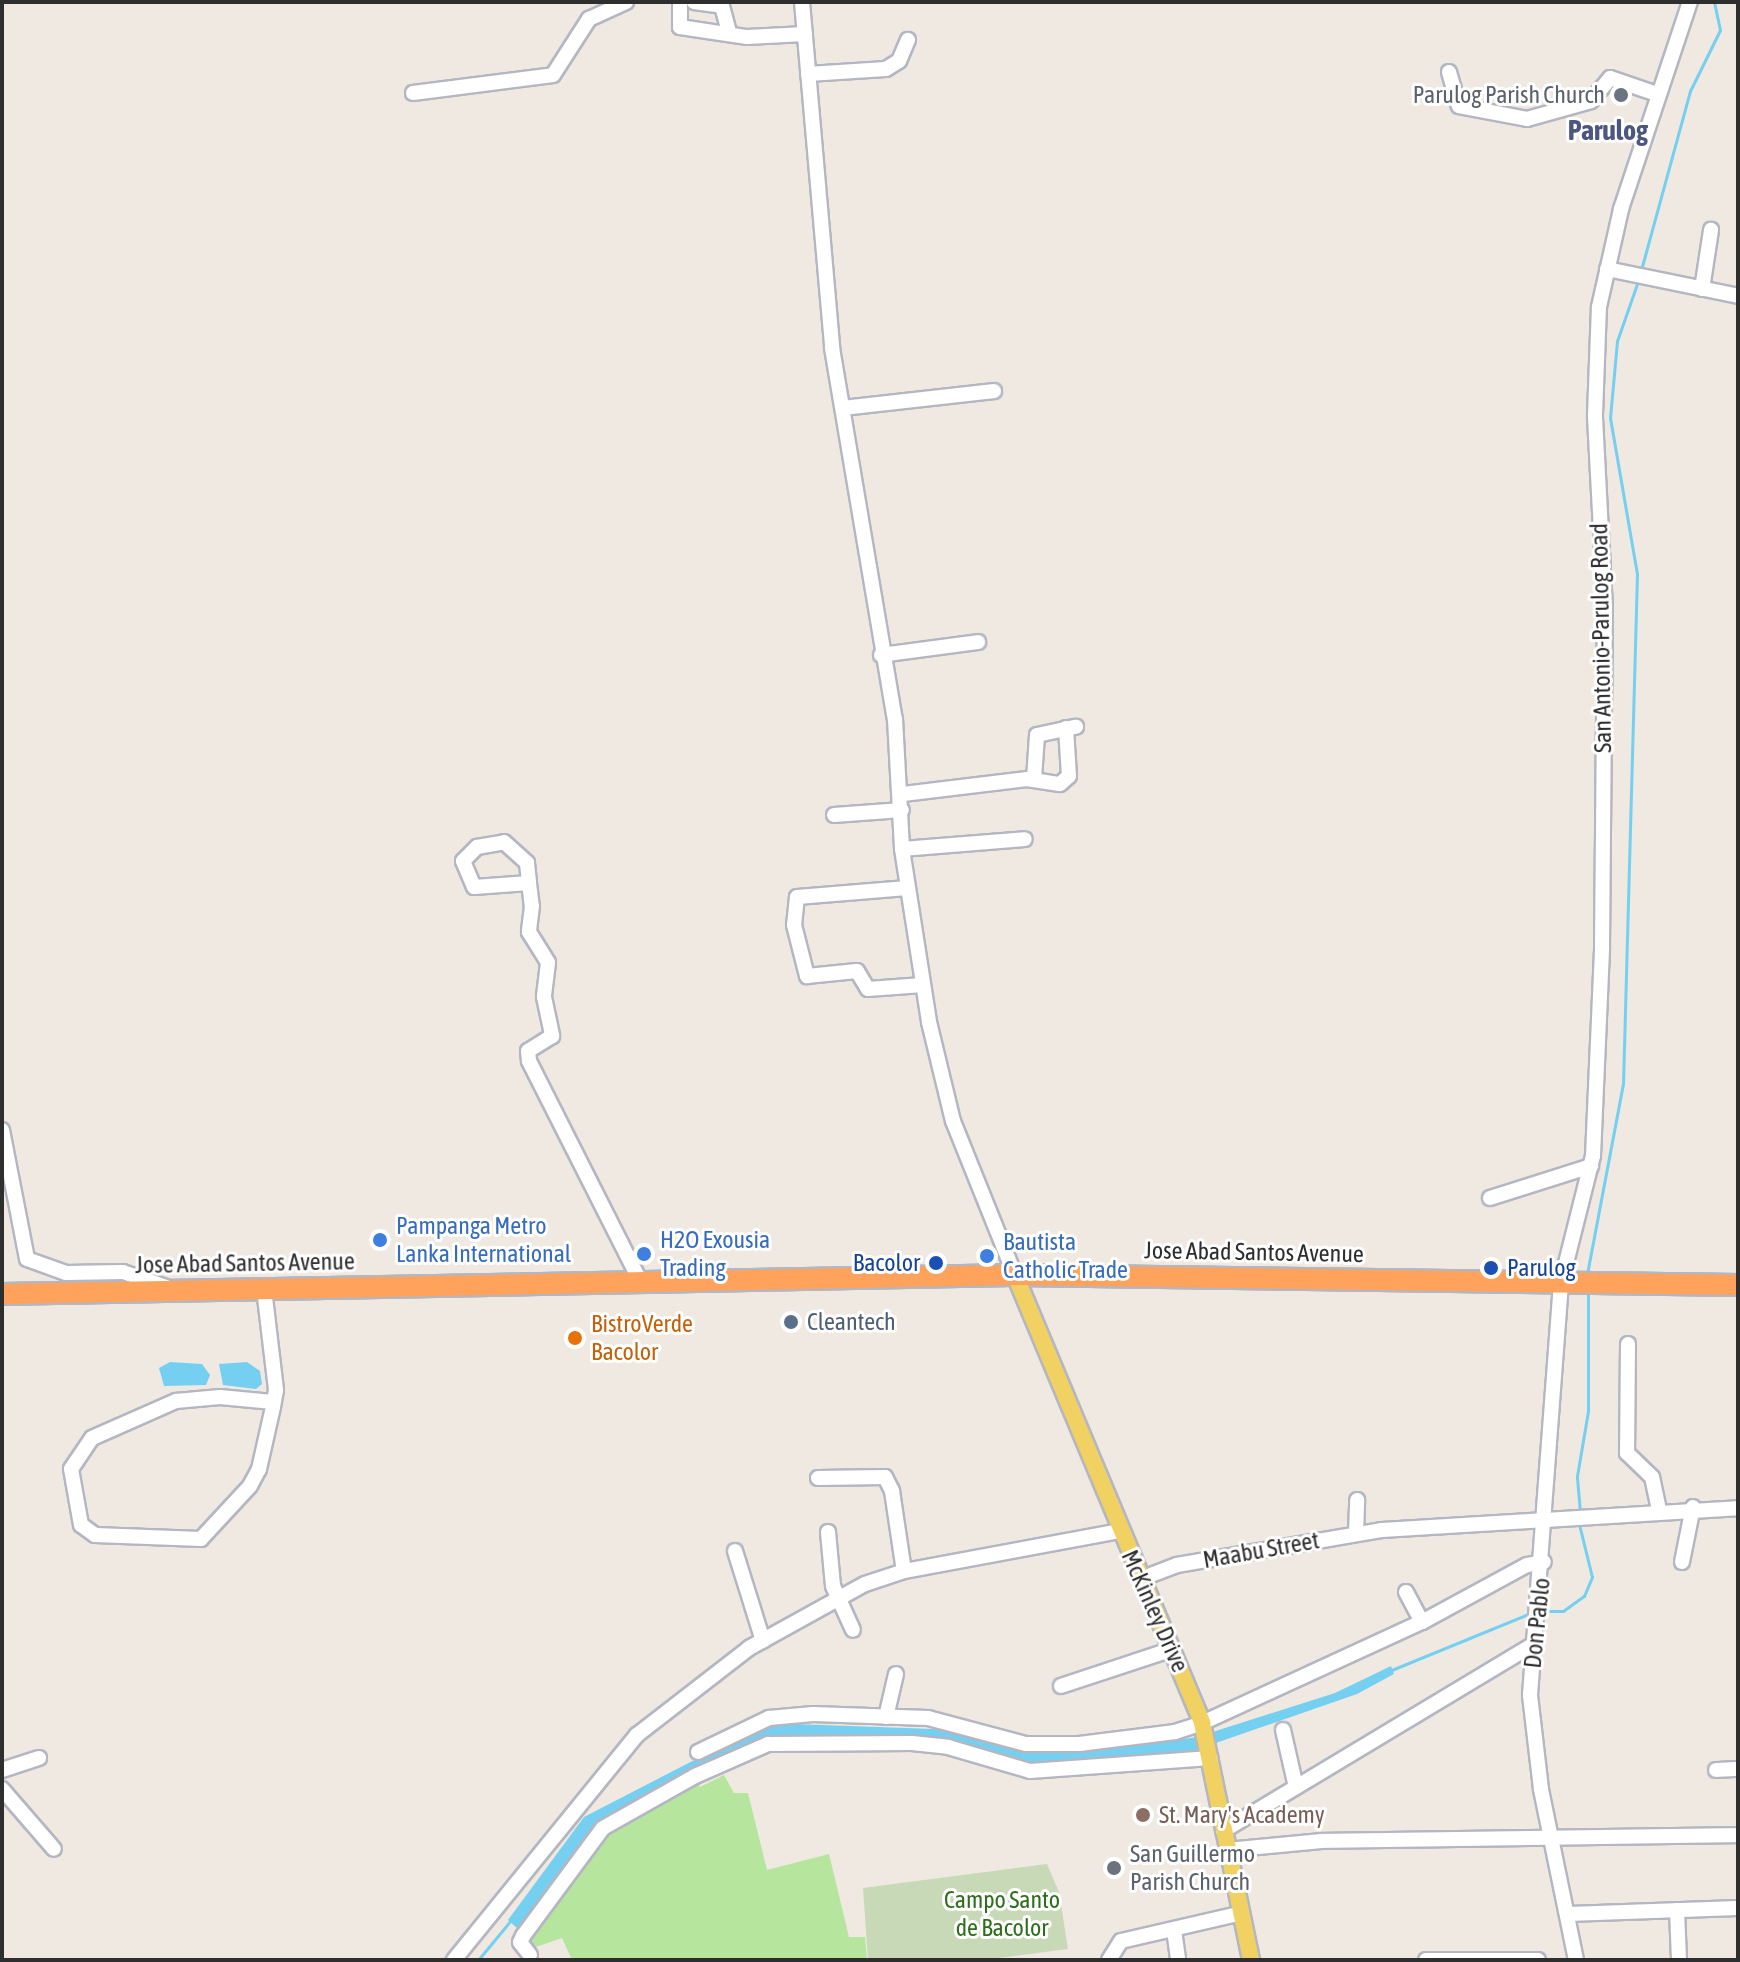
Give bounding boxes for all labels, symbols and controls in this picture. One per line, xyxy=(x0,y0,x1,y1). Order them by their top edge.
place label: Parulog Parish Church xyxy=(1413,81,1605,109)
marker: Parulog Parish Church xyxy=(1612,86,1630,104)
district label: Parulog xyxy=(1568,113,1648,147)
street label: San Antonio-Parulog Road xyxy=(1585,523,1617,753)
place label: Pampanga Metro Lanka International xyxy=(396,1212,571,1268)
place label: H2O Exousia Trading xyxy=(660,1226,770,1282)
place label: Bautista Catholic Trade xyxy=(1003,1228,1128,1284)
marker: Pampanga Metro Lanka International xyxy=(371,1231,389,1249)
street label: Jose Abad Santos Avenue xyxy=(1144,1236,1364,1268)
marker: H2O Exousia Trading xyxy=(635,1245,653,1263)
street label: Jose Abad Santos Avenue xyxy=(135,1247,355,1279)
marker: Bautista Catholic Trade xyxy=(978,1247,996,1265)
place label: Bacolor xyxy=(853,1249,920,1277)
marker: Bacolor xyxy=(927,1254,945,1272)
place label: Parulog xyxy=(1507,1254,1576,1282)
marker: Parulog xyxy=(1482,1259,1500,1277)
place label: Cleantech xyxy=(807,1308,896,1336)
place label: BistroVerde Bacolor xyxy=(591,1310,693,1366)
marker: Cleantech xyxy=(782,1313,800,1331)
marker: BistroVerde Bacolor xyxy=(566,1329,584,1347)
street label: Maabu Street xyxy=(1201,1526,1321,1574)
street label: McKinley Drive xyxy=(1115,1546,1195,1676)
street label: Don Pablo xyxy=(1518,1576,1556,1670)
place label: St. Mary's Academy xyxy=(1159,1801,1325,1829)
marker: St. Mary's Academy xyxy=(1134,1806,1152,1824)
place label: San Guillermo Parish Church xyxy=(1130,1840,1255,1896)
marker: San Guillermo Parish Church xyxy=(1105,1859,1123,1877)
park label: Campo Santo de Bacolor xyxy=(944,1886,1060,1942)

